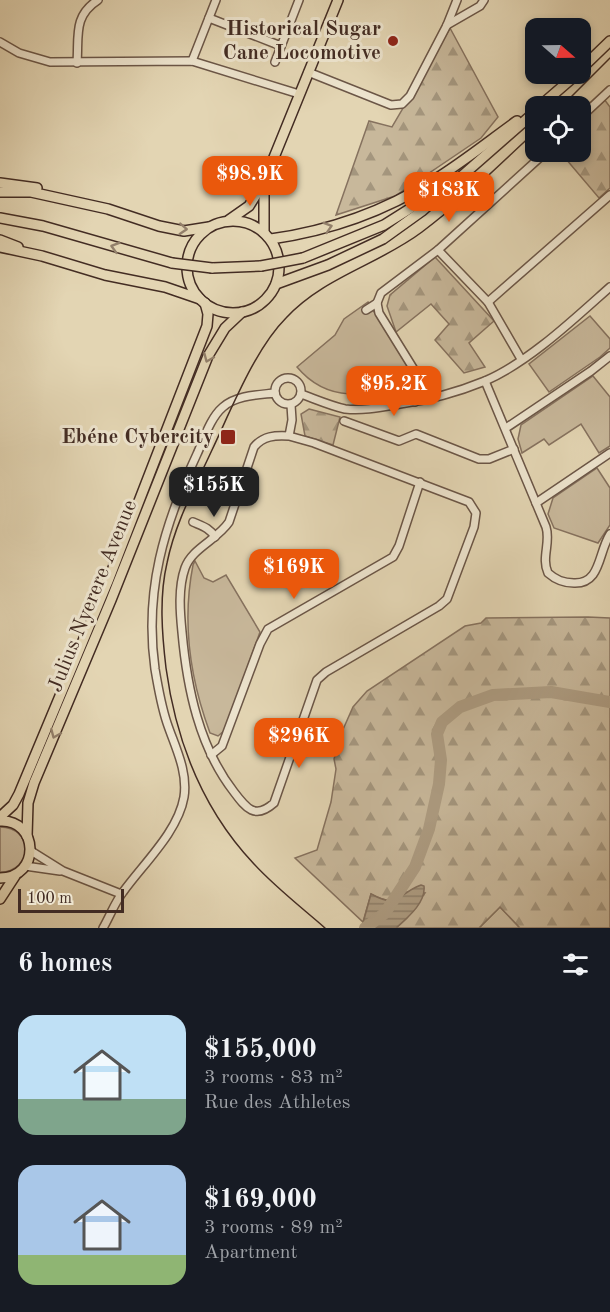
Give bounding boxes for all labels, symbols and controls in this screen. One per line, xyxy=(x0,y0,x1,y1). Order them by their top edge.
north arrow xyxy=(525,18,591,84)
map controls xyxy=(525,18,591,162)
place label: Historical Sugar Cane Locomotive xyxy=(223,19,381,64)
marker: Historical Sugar Cane Locomotive xyxy=(386,34,400,48)
button: locate xyxy=(525,96,591,162)
pin: $98.9K xyxy=(201,156,299,207)
text: $98.9K xyxy=(216,165,284,185)
pin: $183K xyxy=(407,172,491,223)
text: $183K xyxy=(418,181,480,201)
one-way arrow xyxy=(178,222,187,235)
one-way arrow xyxy=(322,222,333,234)
one-way arrow xyxy=(110,242,120,255)
one-way arrow xyxy=(203,352,215,363)
pin: $95.2K xyxy=(345,366,443,417)
text: $95.2K xyxy=(360,375,428,395)
place label: Ebéne Cybercity xyxy=(61,427,214,448)
marker: Ebéne Cybercity xyxy=(219,428,237,446)
pin: $155K xyxy=(172,467,256,518)
text: $155K xyxy=(183,476,245,496)
street label: Julius Nyerere Avenue xyxy=(45,497,141,695)
pin: $169K xyxy=(252,549,336,600)
text: $169K xyxy=(263,558,325,578)
pin: $296K xyxy=(257,718,341,769)
one-way arrow xyxy=(51,727,63,738)
text: $296K xyxy=(268,727,330,747)
scale bar xyxy=(18,886,124,914)
text: 100 m xyxy=(27,891,72,907)
icon: filters xyxy=(559,948,592,981)
text: 6 homes xyxy=(18,951,112,977)
text: $155,000 xyxy=(204,1037,317,1063)
icon: home xyxy=(66,1039,138,1111)
text: 3 rooms · 83 m² xyxy=(204,1068,343,1088)
text: Rue des Athletes xyxy=(204,1093,350,1113)
text: $169,000 xyxy=(204,1187,317,1213)
icon: home xyxy=(66,1189,138,1261)
text: 3 rooms · 89 m² xyxy=(204,1218,343,1238)
text: Apartment xyxy=(204,1243,298,1263)

